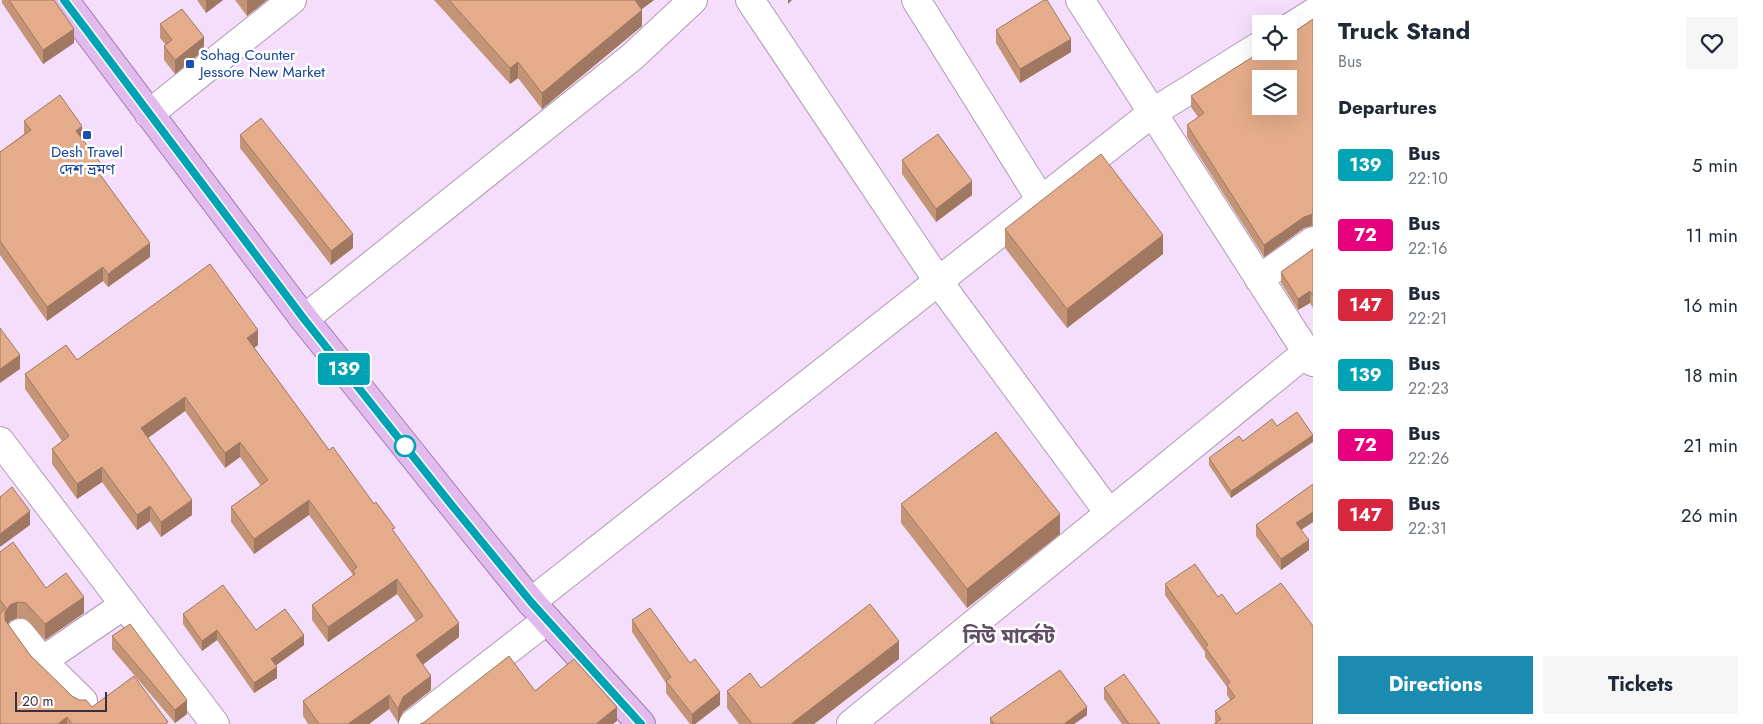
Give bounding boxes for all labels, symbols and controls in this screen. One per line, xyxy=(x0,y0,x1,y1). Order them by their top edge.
text: Truck Stand xyxy=(1338,13,1470,48)
map controls xyxy=(1252,15,1297,115)
button: locate xyxy=(1252,15,1297,60)
button: heart xyxy=(1686,17,1738,69)
place label: Sohag Counter Jessore New Market xyxy=(198,44,325,83)
text: Bus xyxy=(1338,50,1362,73)
marker: Sohag Counter Jessore New Market xyxy=(184,58,196,70)
button: layers xyxy=(1252,70,1297,115)
text: Departures xyxy=(1338,94,1437,121)
marker: Desh Travel দেশ ভ্রমণ xyxy=(81,129,93,141)
text: Bus xyxy=(1408,140,1440,167)
place label: Desh Travel দেশ ভ্রমণ xyxy=(51,141,123,180)
text: 139 xyxy=(1349,152,1382,178)
text: 5 min xyxy=(1692,152,1738,179)
text: 22:10 xyxy=(1408,167,1448,190)
text: Bus xyxy=(1408,210,1440,237)
text: 72 xyxy=(1354,222,1377,248)
text: 11 min xyxy=(1685,222,1738,249)
text: 22:16 xyxy=(1408,237,1447,260)
text: Bus xyxy=(1408,280,1440,307)
text: 147 xyxy=(1349,292,1382,318)
text: 16 min xyxy=(1683,292,1738,319)
text: 22:21 xyxy=(1408,307,1447,330)
text: Bus xyxy=(1408,350,1440,377)
line badge: 139 xyxy=(315,353,373,385)
text: 139 xyxy=(328,356,360,382)
text: 139 xyxy=(1349,362,1382,388)
text: 18 min xyxy=(1684,362,1738,389)
text: 22:23 xyxy=(1408,377,1449,400)
text: Bus xyxy=(1408,420,1440,447)
text: 72 xyxy=(1354,432,1377,458)
text: 21 min xyxy=(1683,432,1738,459)
unlabelled marker xyxy=(394,435,416,457)
text: 22:26 xyxy=(1408,447,1449,470)
text: Bus xyxy=(1408,490,1440,517)
text: 147 xyxy=(1349,502,1382,528)
text: 26 min xyxy=(1681,502,1738,529)
text: 22:31 xyxy=(1408,517,1447,540)
district label: নিউ মার্কেট xyxy=(962,622,1056,651)
button: Directions xyxy=(1338,656,1533,714)
button: Tickets xyxy=(1543,656,1738,714)
scale bar xyxy=(15,689,108,712)
text: 20 m xyxy=(22,691,54,711)

